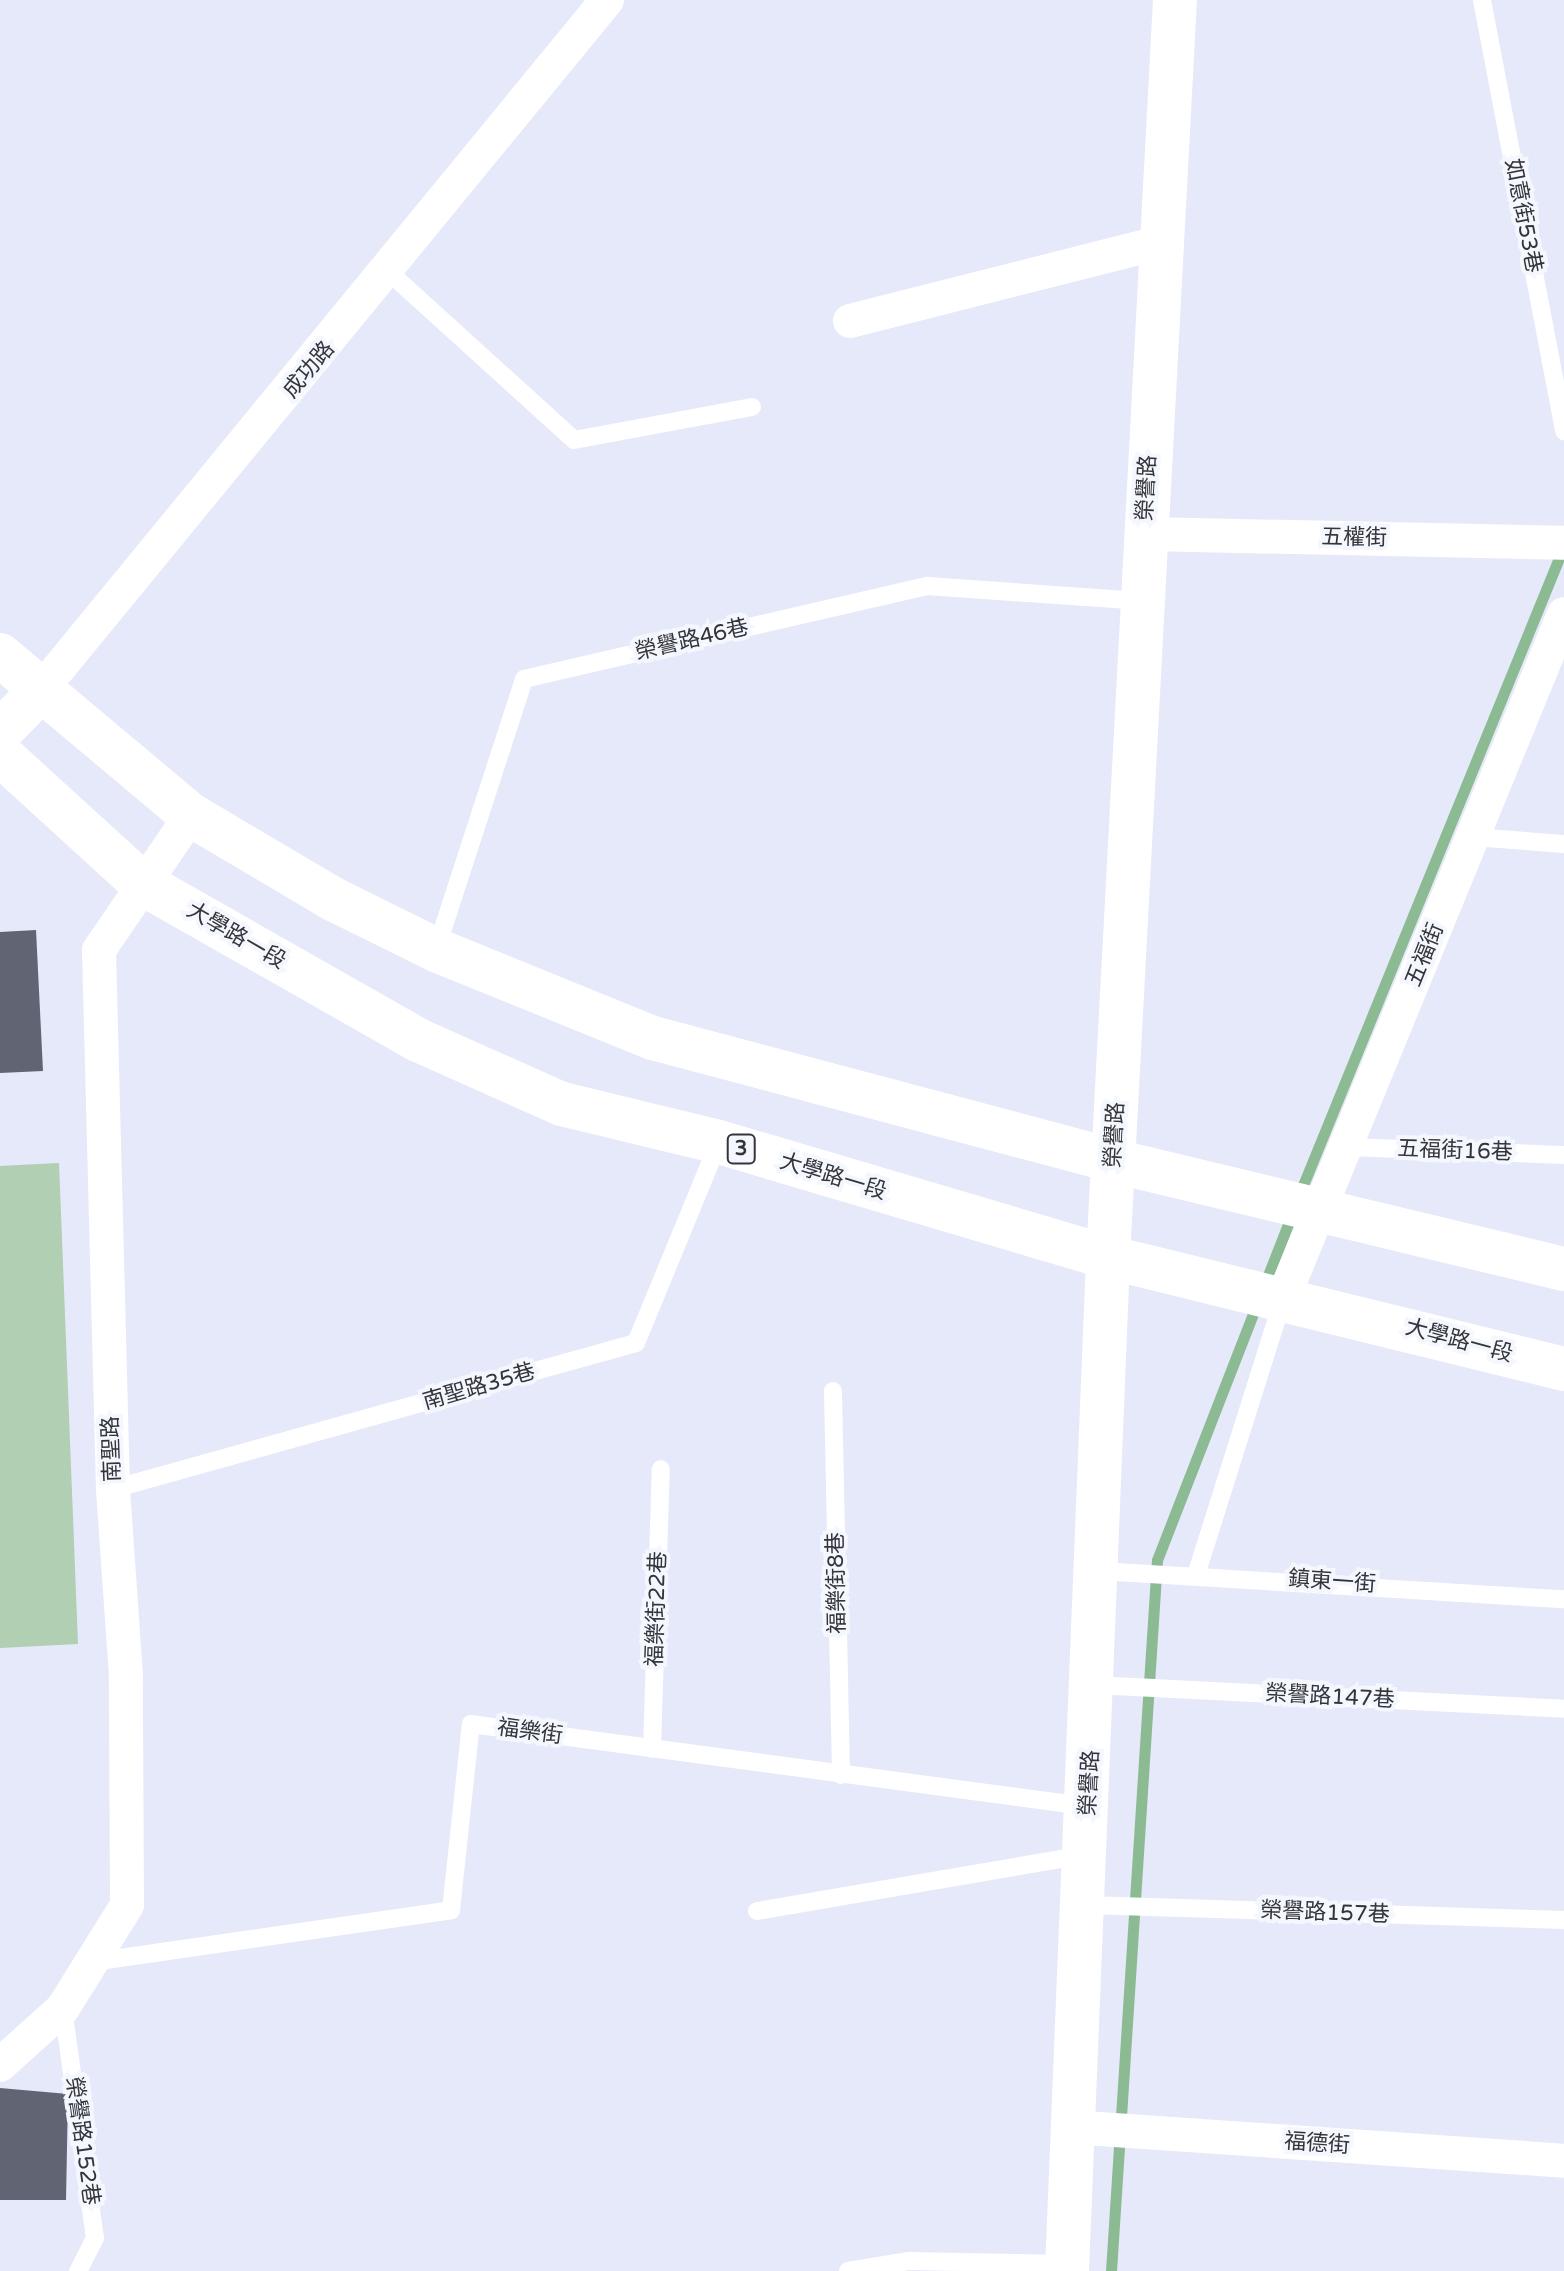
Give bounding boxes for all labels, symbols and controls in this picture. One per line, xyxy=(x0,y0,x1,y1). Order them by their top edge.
street label: 如意街53巷 xyxy=(1499,157,1547,275)
street label: 成功路 xyxy=(278,336,340,404)
street label: 榮譽路 xyxy=(1132,454,1162,522)
street label: 五權街 xyxy=(1321,524,1387,552)
street label: 榮譽路46巷 xyxy=(633,614,751,666)
street label: 大學路一段 xyxy=(182,897,290,975)
street label: 五福街 xyxy=(1400,919,1450,991)
street label: 榮譽路 xyxy=(1100,1101,1130,1169)
road number: 3 xyxy=(725,1133,757,1165)
street label: 五福街16巷 xyxy=(1397,1136,1513,1166)
street label: 大學路一段 xyxy=(777,1148,889,1206)
street label: 大學路一段 xyxy=(1402,1314,1516,1368)
street label: 南聖路35巷 xyxy=(420,1358,538,1416)
street label: 南聖路 xyxy=(98,1416,126,1482)
street label: 福樂街8巷 xyxy=(823,1532,851,1634)
street label: 福樂街22巷 xyxy=(642,1551,672,1667)
street label: 鎮東一街 xyxy=(1287,1566,1377,1598)
street label: 榮譽路147巷 xyxy=(1265,1680,1395,1714)
street label: 福樂街 xyxy=(495,1714,565,1750)
street label: 榮譽路 xyxy=(1075,1749,1105,1817)
street label: 榮譽路157巷 xyxy=(1260,1898,1390,1928)
street label: 榮譽路152巷 xyxy=(60,2075,104,2207)
street label: 福德街 xyxy=(1283,2129,1351,2159)

